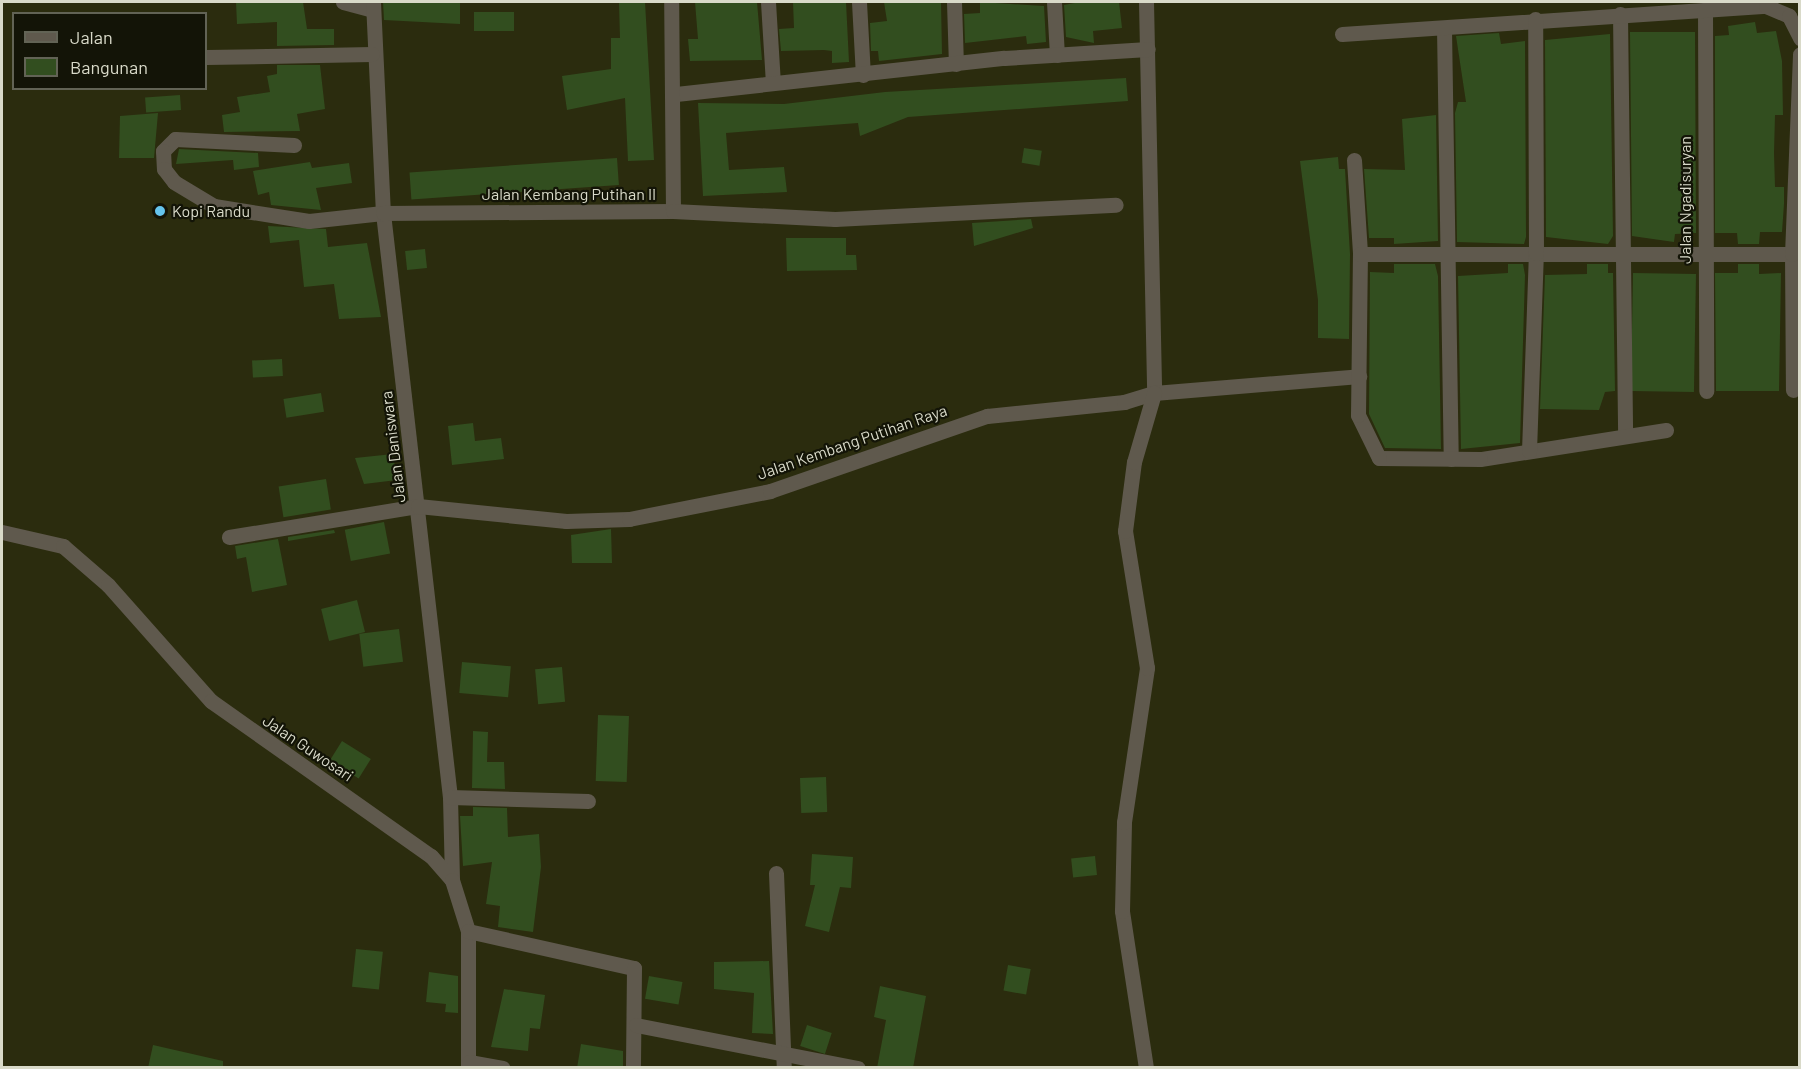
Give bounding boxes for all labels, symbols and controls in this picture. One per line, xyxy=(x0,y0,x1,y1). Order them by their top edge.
legend xyxy=(12,12,207,90)
text: Jalan xyxy=(70,26,113,48)
text: Bangunan xyxy=(70,56,148,78)
street label: Jalan Ngadisuryan xyxy=(1675,136,1695,264)
street label: Jalan Kembang Putihan II xyxy=(482,184,656,204)
place label: Kopi Randu xyxy=(172,201,250,221)
marker: Kopi Randu xyxy=(153,204,167,218)
street label: Jalan Daniswara xyxy=(377,390,409,504)
street label: Jalan Kembang Putihan Raya xyxy=(755,400,949,484)
street label: Jalan Guwosari xyxy=(259,711,357,785)

